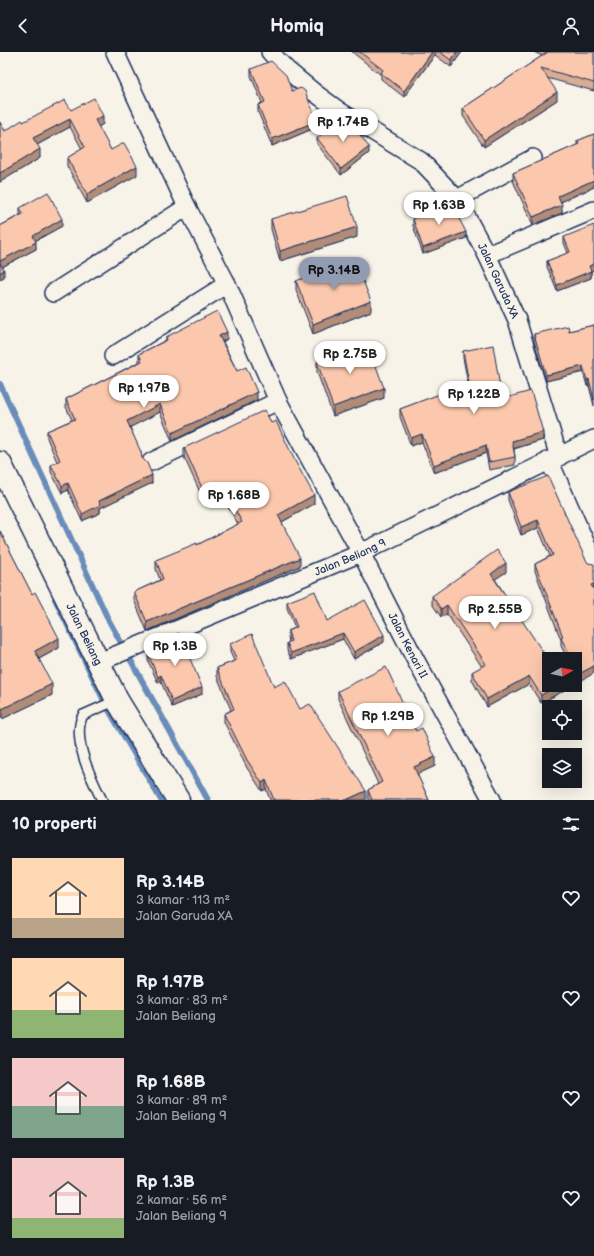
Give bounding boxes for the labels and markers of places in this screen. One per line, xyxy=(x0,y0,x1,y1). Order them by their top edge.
pin: Rp 1.74B xyxy=(302,109,384,143)
pin: Rp 1.63B xyxy=(398,192,480,226)
pin: Rp 3.14B xyxy=(293,257,375,291)
pin: Rp 2.75B xyxy=(309,341,391,375)
pin: Rp 1.97B xyxy=(103,375,185,409)
pin: Rp 1.22B xyxy=(433,381,515,415)
pin: Rp 1.68B xyxy=(193,482,275,516)
pin: Rp 2.55B xyxy=(454,596,536,630)
pin: Rp 1.3B xyxy=(138,633,212,667)
pin: Rp 1.29B xyxy=(347,703,429,737)

